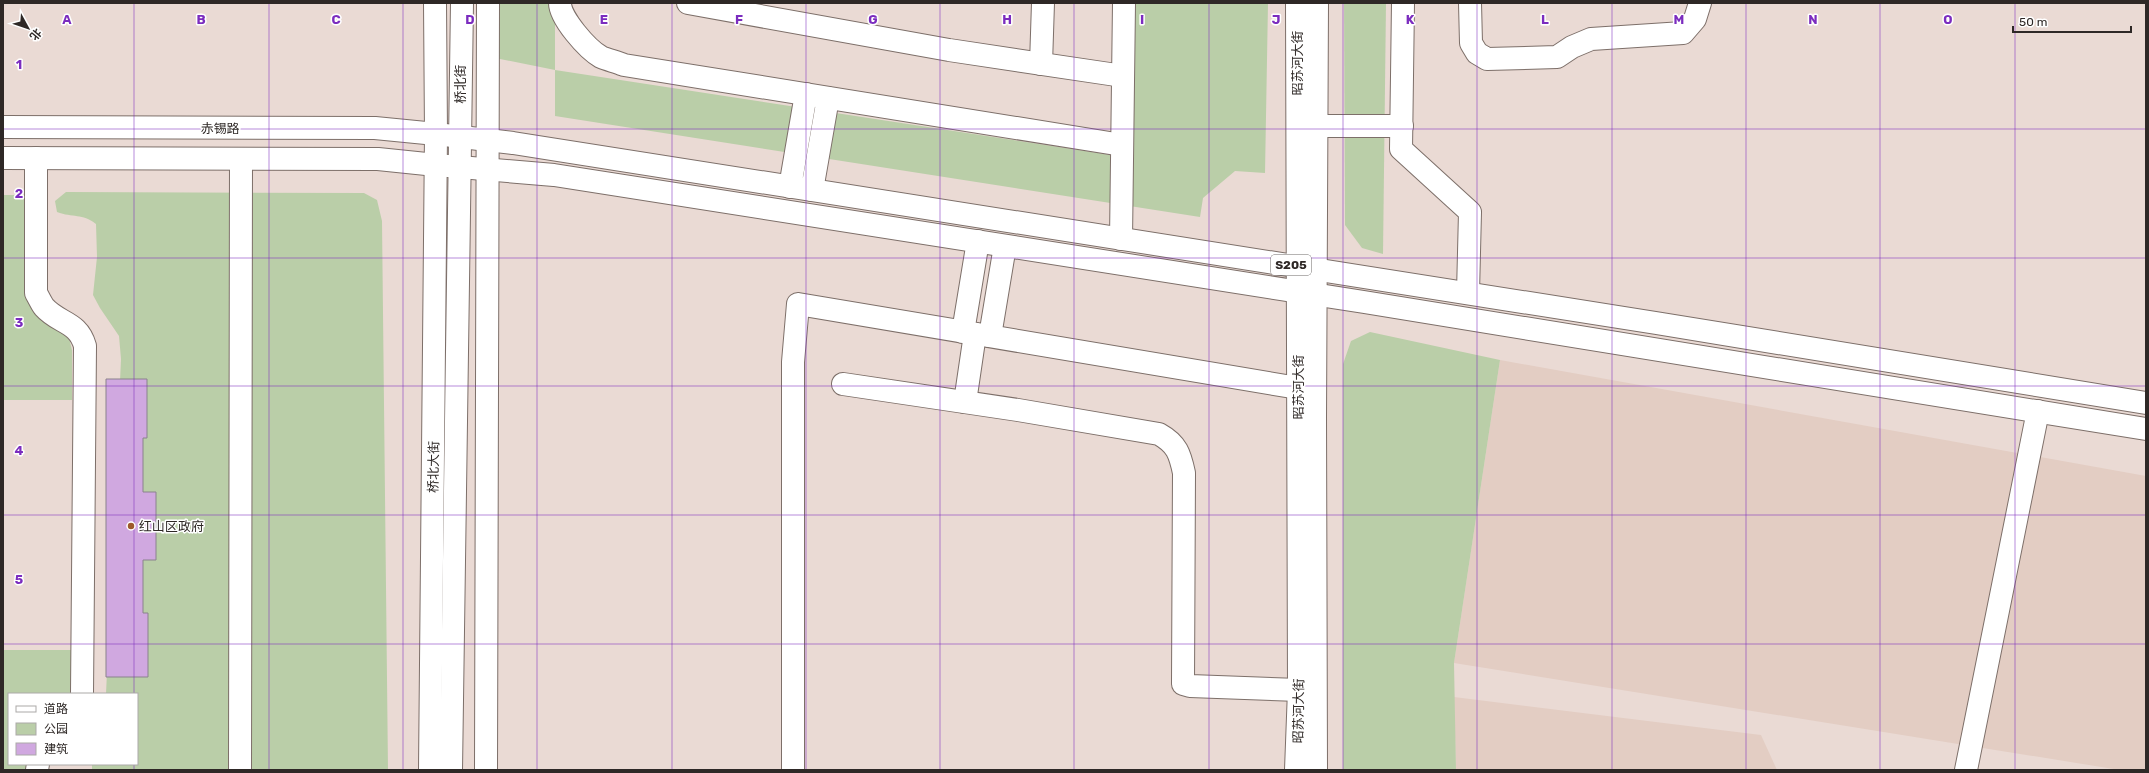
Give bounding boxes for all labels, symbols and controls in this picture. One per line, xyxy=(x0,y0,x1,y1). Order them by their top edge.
north arrow xyxy=(8,8,48,48)
scale bar xyxy=(2013,8,2131,34)
text: A xyxy=(62,12,72,27)
text: B xyxy=(196,12,206,27)
text: C xyxy=(331,12,341,27)
text: D xyxy=(465,12,475,27)
text: E xyxy=(600,12,608,27)
text: F xyxy=(735,12,743,27)
text: G xyxy=(868,12,878,27)
text: H xyxy=(1002,12,1012,27)
text: I xyxy=(1140,12,1144,27)
text: J xyxy=(1272,12,1280,27)
text: K xyxy=(1406,12,1415,27)
text: L xyxy=(1541,12,1549,27)
text: M xyxy=(1674,12,1684,27)
text: N xyxy=(1808,12,1818,27)
text: O xyxy=(1943,12,1953,27)
text: 50 m xyxy=(2019,15,2047,29)
text: 北 xyxy=(27,26,44,42)
street label: 昭苏河大街 xyxy=(1290,30,1305,96)
text: 1 xyxy=(16,57,22,72)
street label: 桥北街 xyxy=(453,64,468,104)
street label: 赤锡路 xyxy=(200,121,240,136)
text: 2 xyxy=(15,186,23,201)
road number: S205 xyxy=(1271,255,1311,275)
text: 3 xyxy=(15,315,24,330)
street label: 昭苏河大街 xyxy=(1291,354,1306,420)
street label: 桥北大街 xyxy=(426,441,441,493)
text: 4 xyxy=(15,443,24,458)
place label: 红山区政府 xyxy=(139,519,204,534)
marker: 红山区政府 xyxy=(126,521,136,531)
text: 5 xyxy=(15,572,23,587)
street label: 昭苏河大街 xyxy=(1290,678,1307,744)
legend xyxy=(8,693,138,765)
text: 道路 xyxy=(44,702,68,716)
text: 公园 xyxy=(44,722,68,736)
text: 建筑 xyxy=(44,742,68,756)

